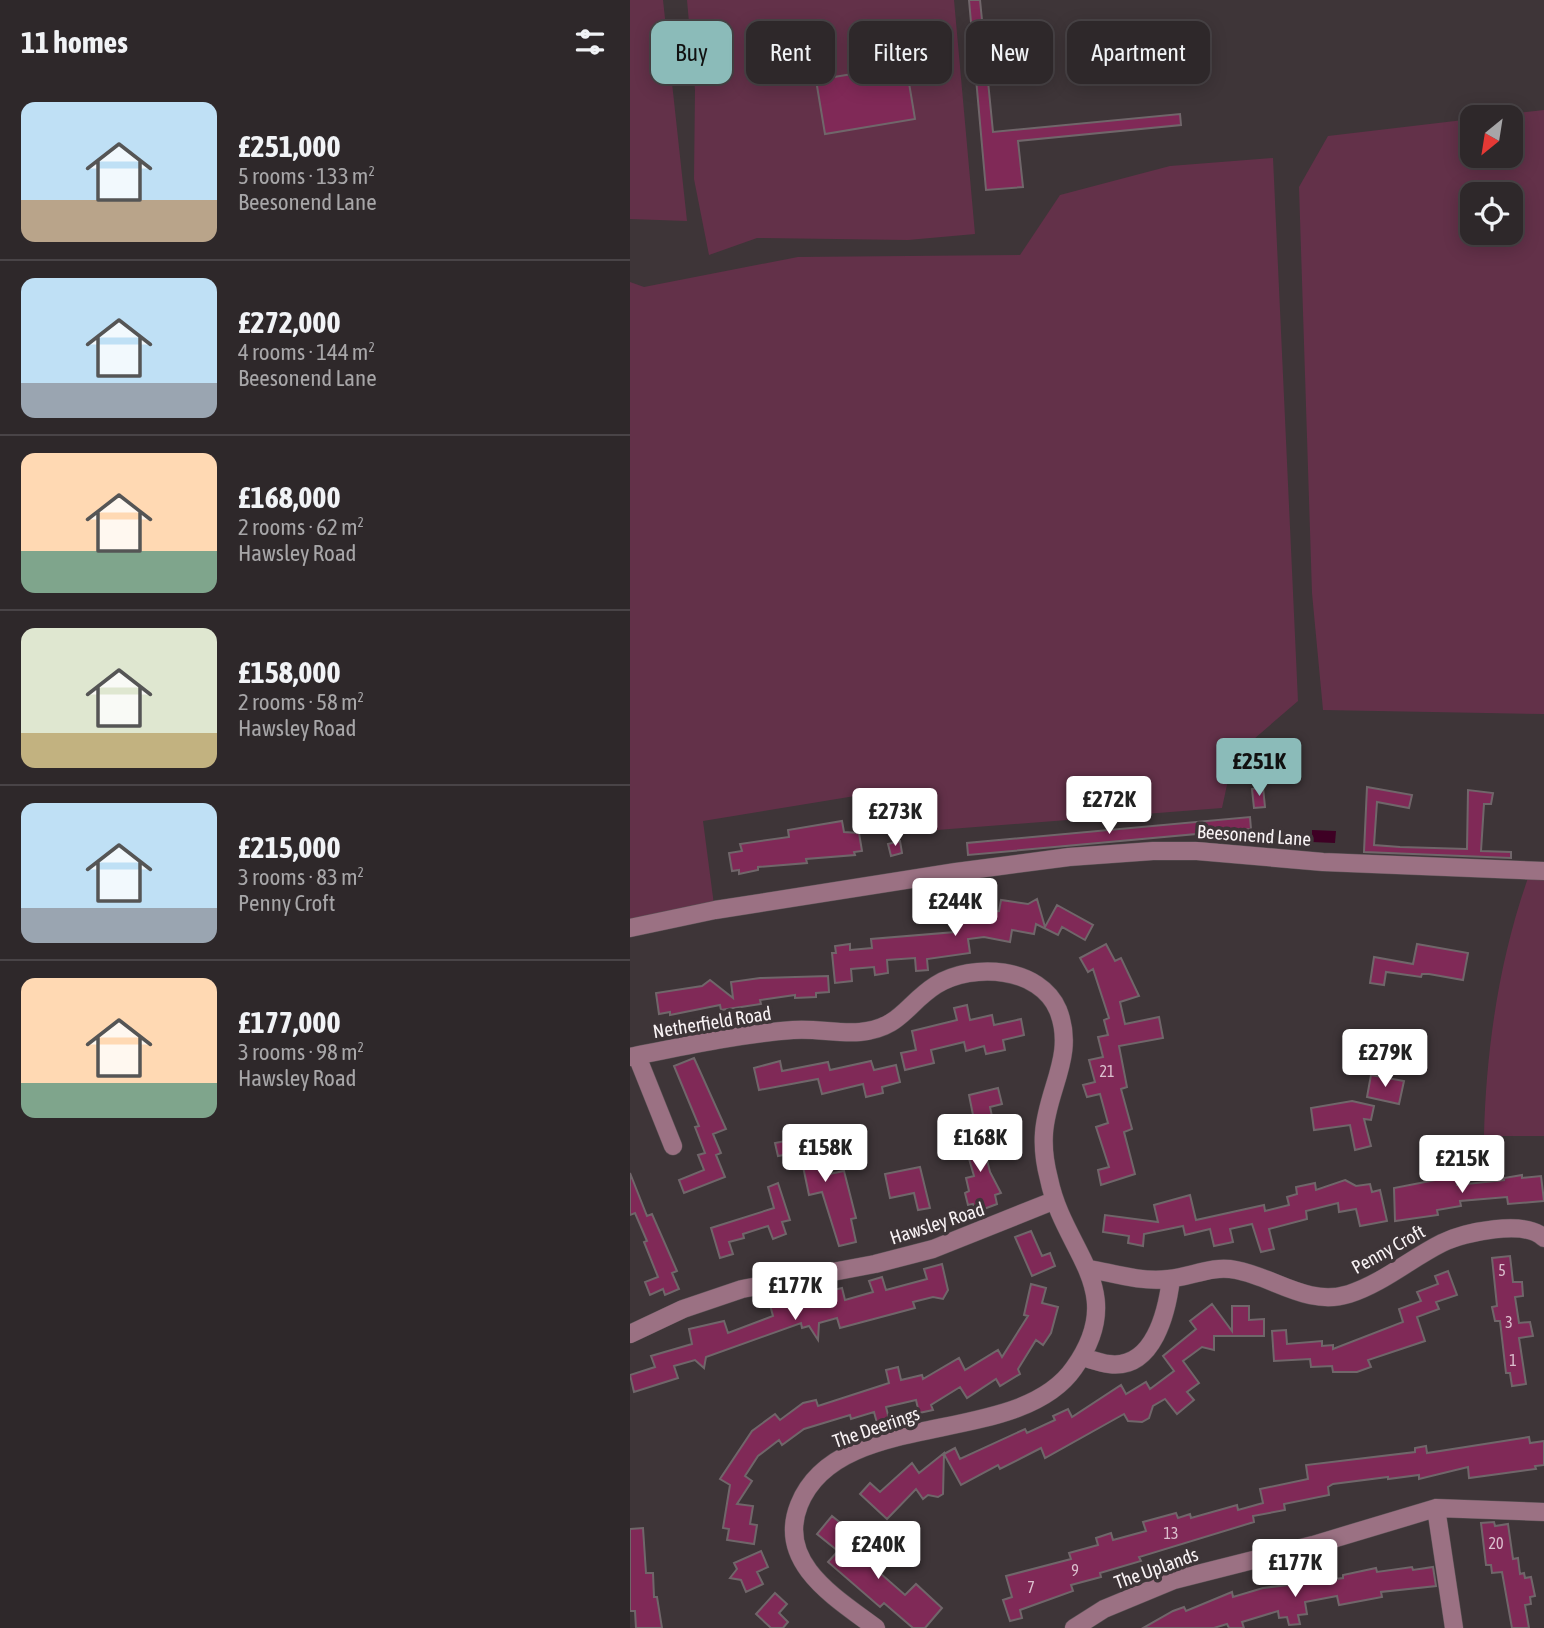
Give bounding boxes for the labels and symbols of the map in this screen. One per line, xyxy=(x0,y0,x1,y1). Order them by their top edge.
north arrow xyxy=(1460,105,1522,168)
pin: £251K xyxy=(1210,738,1308,798)
pin: £272K xyxy=(1060,776,1158,836)
pin: £273K xyxy=(846,788,944,848)
street label: Beesonend Lane xyxy=(1196,820,1312,850)
pin: £244K xyxy=(906,878,1004,938)
street label: Netherfield Road xyxy=(651,1002,773,1042)
pin: £279K xyxy=(1336,1030,1434,1089)
house number: 21 xyxy=(1099,1062,1115,1080)
pin: £168K xyxy=(931,1114,1029,1174)
pin: £158K xyxy=(776,1124,874,1184)
pin: £215K xyxy=(1413,1136,1511,1195)
street label: Hawsley Road xyxy=(887,1197,987,1249)
street label: Penny Croft xyxy=(1347,1220,1429,1278)
house number: 5 xyxy=(1498,1261,1506,1279)
pin: £177K xyxy=(746,1262,844,1322)
house number: 3 xyxy=(1505,1313,1513,1331)
house number: 1 xyxy=(1509,1351,1517,1369)
street label: The Deerings xyxy=(830,1402,923,1452)
pin: £240K xyxy=(829,1522,927,1581)
house number: 13 xyxy=(1163,1524,1179,1542)
house number: 20 xyxy=(1488,1534,1504,1552)
pin: £177K xyxy=(1246,1540,1344,1599)
street label: The Uplands xyxy=(1111,1543,1201,1593)
house number: 9 xyxy=(1071,1561,1079,1579)
house number: 7 xyxy=(1027,1578,1035,1596)

